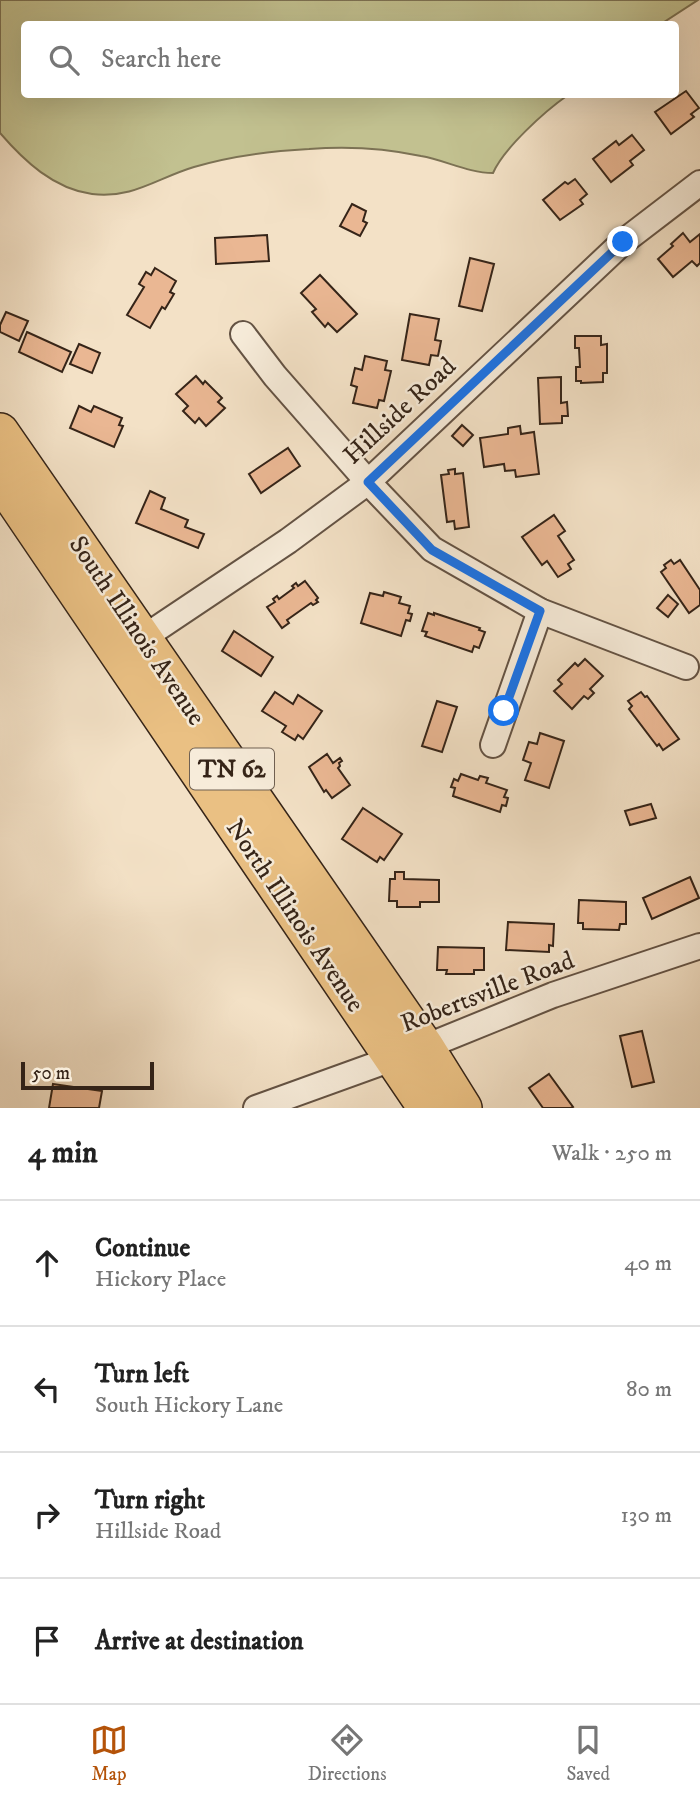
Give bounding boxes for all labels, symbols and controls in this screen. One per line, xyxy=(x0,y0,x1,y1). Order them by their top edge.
search box xyxy=(21,21,679,98)
icon: search xyxy=(45,41,83,79)
text: Search here xyxy=(101,43,221,76)
route end xyxy=(607,226,638,257)
street label: Hillside Road xyxy=(337,350,463,472)
street label: South Illinois Avenue xyxy=(61,530,212,732)
route start xyxy=(488,695,519,726)
road number: TN 62 xyxy=(190,748,274,790)
street label: North Illinois Avenue xyxy=(218,813,372,1019)
street label: Robertsville Road xyxy=(396,944,579,1041)
scale bar xyxy=(21,1059,154,1091)
text: 50 m xyxy=(32,1062,70,1085)
text: 4 min xyxy=(28,1135,98,1172)
text: Walk · 250 m xyxy=(552,1139,672,1168)
text: Continue xyxy=(95,1232,190,1265)
icon: ahead xyxy=(28,1244,66,1282)
text: 40 m xyxy=(624,1249,672,1278)
text: Hickory Place xyxy=(95,1265,226,1294)
text: Turn left xyxy=(95,1358,189,1391)
icon: left xyxy=(28,1370,66,1408)
text: 80 m xyxy=(626,1375,672,1404)
text: South Hickory Lane xyxy=(95,1391,283,1420)
text: Turn right xyxy=(95,1484,205,1517)
icon: right xyxy=(28,1496,66,1534)
text: 130 m xyxy=(620,1501,672,1530)
text: Hillside Road xyxy=(95,1517,221,1546)
icon: arrive xyxy=(28,1622,66,1660)
text: Arrive at destination xyxy=(95,1625,304,1658)
tab: Map xyxy=(90,1721,128,1786)
tab: Directions xyxy=(308,1721,387,1786)
tab: Saved xyxy=(566,1721,610,1786)

